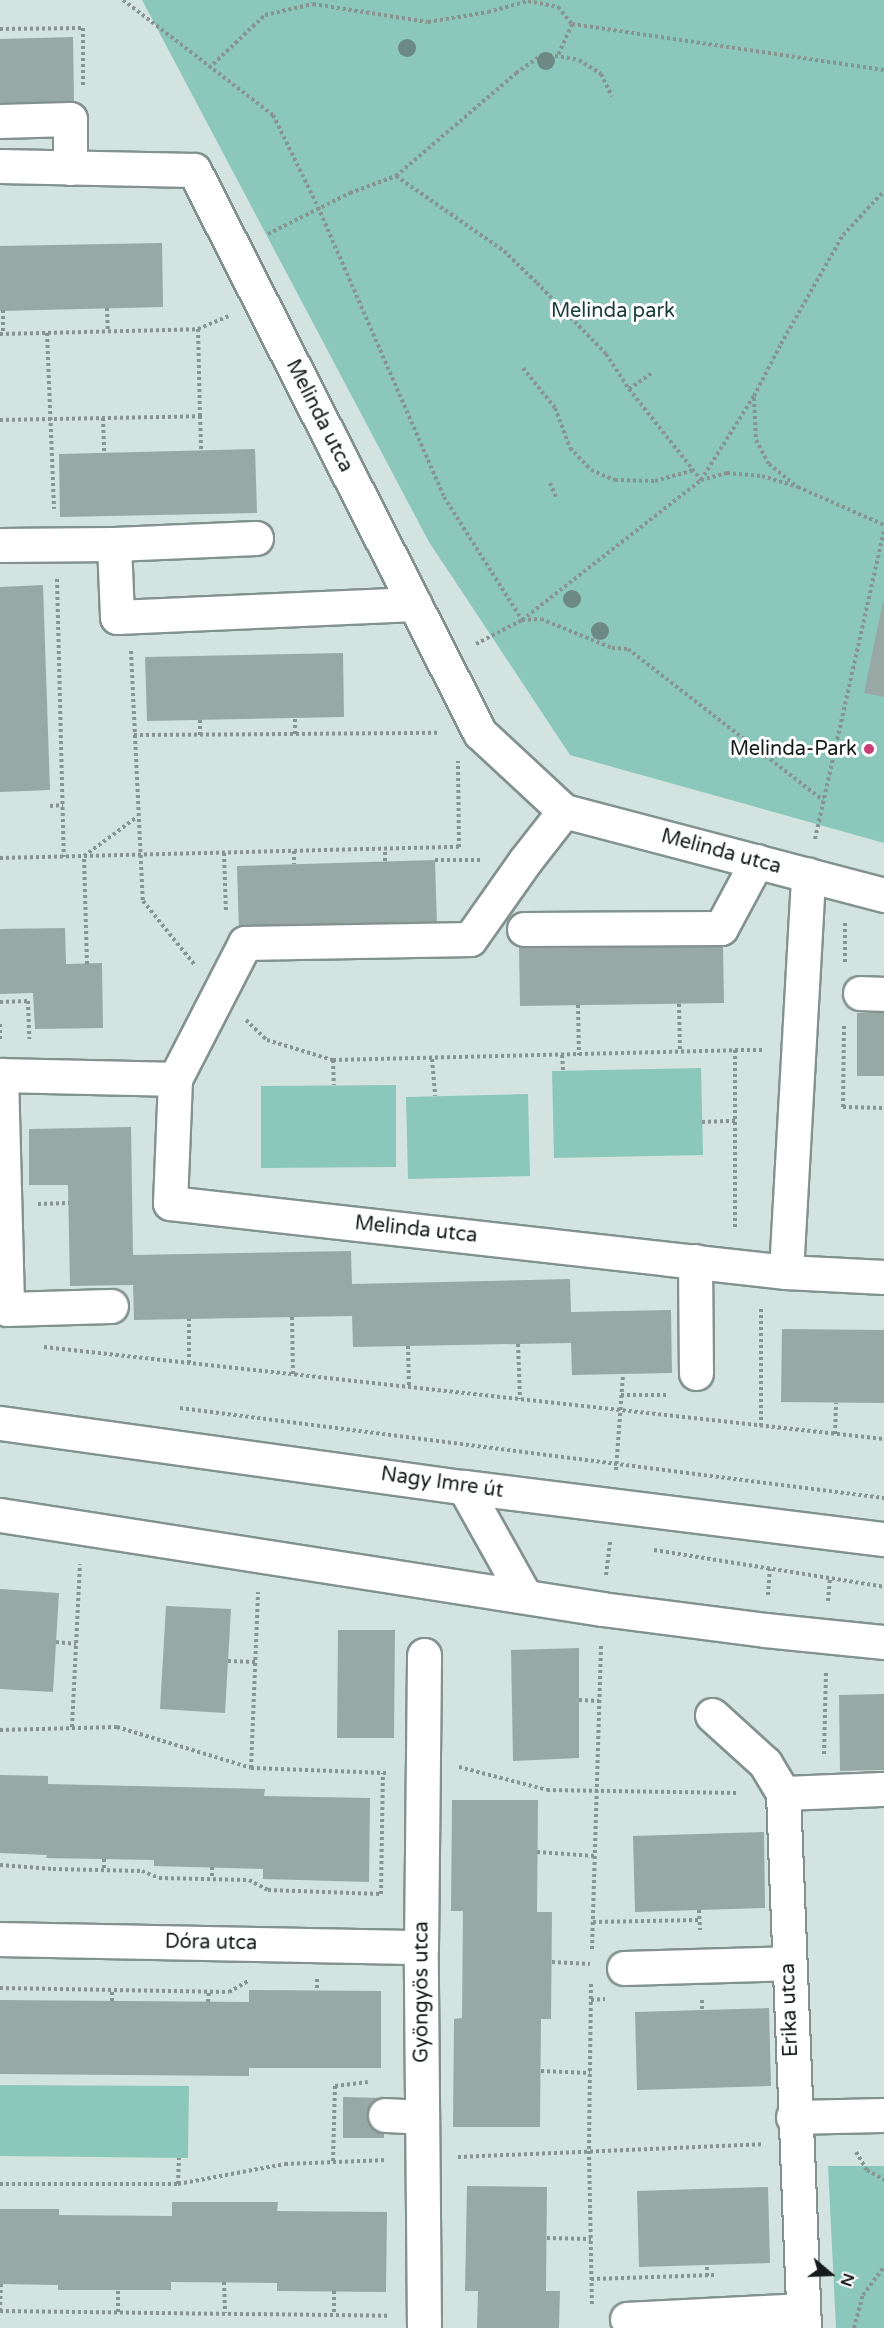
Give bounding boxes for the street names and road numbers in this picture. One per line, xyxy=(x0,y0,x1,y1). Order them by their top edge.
street label: Melinda utca xyxy=(280,356,358,476)
street label: Melinda utca xyxy=(658,824,784,880)
street label: Melinda utca xyxy=(354,1212,478,1248)
street label: Nagy Imre út xyxy=(379,1463,505,1503)
street label: Gyöngyös utca xyxy=(410,1921,434,2063)
street label: Dóra utca xyxy=(165,1930,257,1956)
street label: Erika utca xyxy=(776,1963,804,2057)

